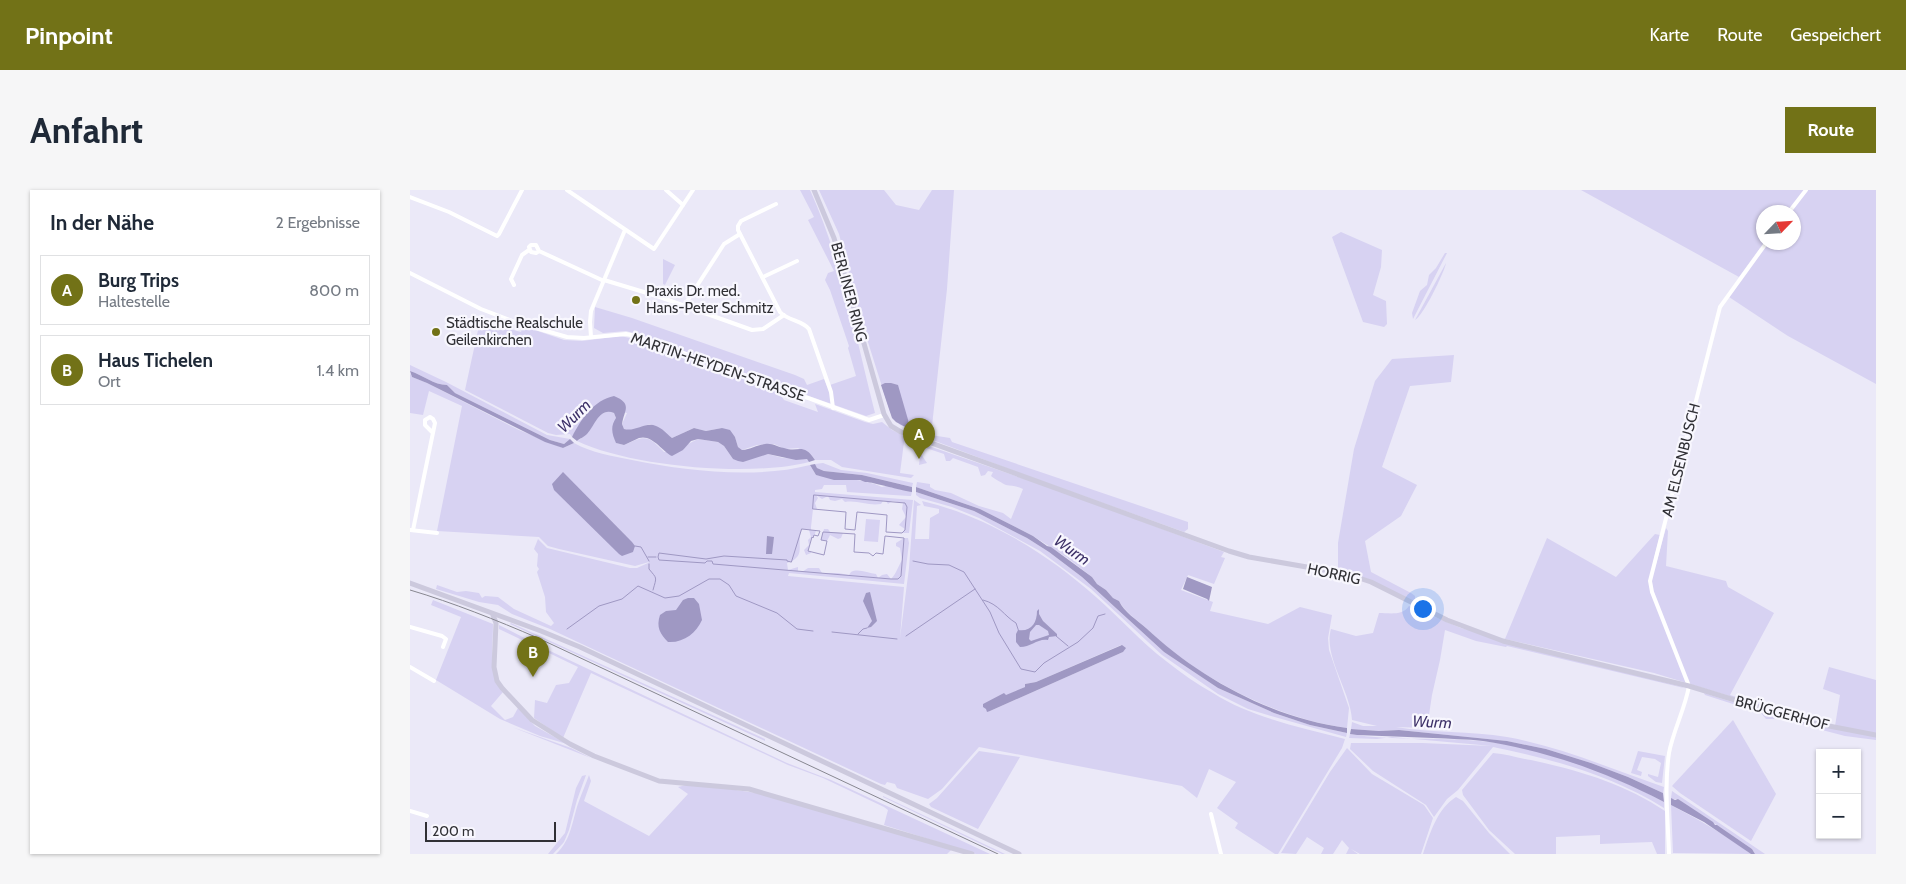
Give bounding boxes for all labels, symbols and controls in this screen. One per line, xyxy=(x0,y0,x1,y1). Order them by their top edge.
text: Pinpoint xyxy=(25,21,113,50)
text: Karte xyxy=(1650,24,1689,46)
text: Route xyxy=(1717,24,1762,46)
text: Gespeichert xyxy=(1790,24,1881,46)
button: Route xyxy=(1785,107,1876,153)
text: Anfahrt xyxy=(30,109,143,152)
north arrow xyxy=(1756,205,1801,250)
text: In der Nähe xyxy=(50,210,154,235)
text: 2 Ergebnisse xyxy=(276,213,360,232)
street label: BERLINER RING xyxy=(827,240,871,344)
text: Burg Trips xyxy=(98,269,179,292)
text: A xyxy=(62,281,72,300)
text: 800 m xyxy=(309,281,359,300)
place label: Praxis Dr. med. Hans-Peter Schmitz xyxy=(646,282,774,317)
text: Haltestelle xyxy=(98,292,170,311)
marker: Praxis Dr. med. Hans-Peter Schmitz xyxy=(630,294,642,306)
place label: Städtische Realschule Geilenkirchen xyxy=(446,314,583,349)
marker: Städtische Realschule Geilenkirchen xyxy=(430,326,442,338)
street label: MARTIN-HEYDEN-STRASSE xyxy=(628,329,808,405)
text: Haus Tichelen xyxy=(98,349,213,372)
text: B xyxy=(62,361,72,380)
text: 1.4 km xyxy=(316,361,359,380)
text: Ort xyxy=(98,372,121,391)
water label: Wurm xyxy=(553,395,595,437)
street label: AM ELSENBUSCH xyxy=(1658,401,1704,519)
pin: A xyxy=(903,418,935,459)
water label: Wurm xyxy=(1050,531,1094,569)
street label: HORRIG xyxy=(1306,560,1362,588)
your location xyxy=(1410,596,1436,622)
pin: B xyxy=(517,636,549,677)
street label: BRÜGGERHOF xyxy=(1733,692,1831,734)
water label: Wurm xyxy=(1412,711,1452,733)
map controls xyxy=(1816,749,1861,839)
button: + xyxy=(1816,749,1861,794)
button: − xyxy=(1816,794,1861,839)
scale bar xyxy=(425,819,556,842)
text: 200 m xyxy=(432,822,474,840)

